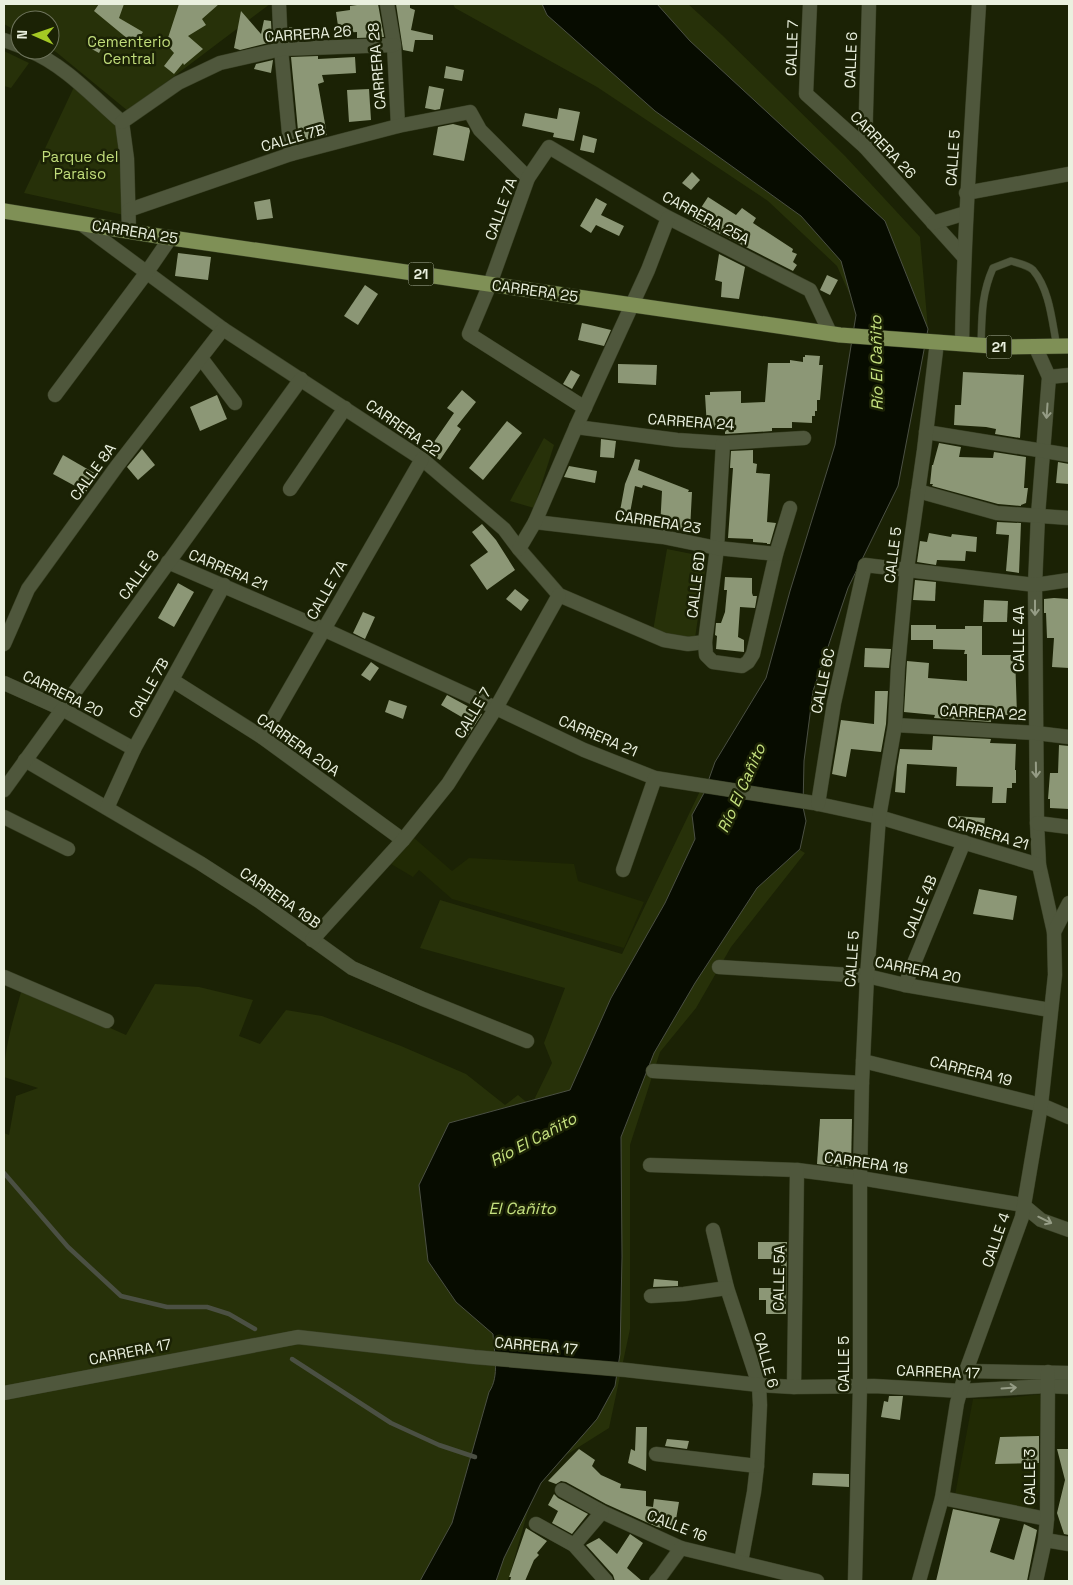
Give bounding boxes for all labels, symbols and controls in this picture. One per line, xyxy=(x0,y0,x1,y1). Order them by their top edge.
north arrow xyxy=(10,10,60,60)
street label: CALLE 7 xyxy=(781,20,802,76)
street label: CARRERA 26 xyxy=(264,21,352,46)
street label: CARRERA 28 xyxy=(363,22,390,110)
text: N xyxy=(13,30,31,40)
street label: CALLE 6 xyxy=(840,31,861,89)
park label: Cementerio Central xyxy=(87,32,171,68)
street label: CARRERA 26 xyxy=(846,107,920,183)
street label: CALLE 7B xyxy=(258,119,327,156)
street label: CALLE 5 xyxy=(941,129,964,187)
park label: Parque del Paraiso xyxy=(42,147,118,183)
street label: CALLE 7A xyxy=(480,174,521,243)
street label: CARRERA 25A xyxy=(659,187,754,249)
street label: CARRERA 25 xyxy=(91,215,180,248)
road number: 21 xyxy=(408,262,434,286)
street label: CARRERA 25 xyxy=(491,275,579,306)
water label: Río El Cañito xyxy=(865,314,888,411)
road number: 21 xyxy=(986,336,1012,358)
street label: CARRERA 22 xyxy=(362,395,444,460)
one-way arrow xyxy=(1042,403,1051,419)
street label: CARRERA 24 xyxy=(647,409,735,434)
street label: CALLE 8A xyxy=(65,439,120,504)
street label: CARRERA 23 xyxy=(614,505,703,538)
street label: CALLE 5 xyxy=(880,526,905,584)
street label: CARRERA 21 xyxy=(186,544,271,595)
street label: CALLE 8 xyxy=(114,546,163,603)
street label: CALLE 6D xyxy=(682,551,709,619)
street label: CALLE 7A xyxy=(302,556,351,623)
one-way arrow xyxy=(1030,600,1040,616)
street label: CALLE 4A xyxy=(1009,605,1028,672)
street label: CALLE 6C xyxy=(806,646,839,715)
street label: CALLE 7B xyxy=(124,654,173,721)
street label: CARRERA 20 xyxy=(20,666,107,721)
street label: CALLE 7 xyxy=(450,684,495,742)
street label: CARRERA 22 xyxy=(939,701,1027,724)
street label: CARRERA 20A xyxy=(253,709,344,781)
street label: CARRERA 21 xyxy=(556,710,641,761)
water label: Río El Cañito xyxy=(713,739,771,836)
one-way arrow xyxy=(1031,762,1041,778)
street label: CARRERA 21 xyxy=(945,811,1031,854)
street label: CARRERA 19B xyxy=(236,863,324,932)
street label: CALLE 4B xyxy=(898,872,941,941)
street label: CALLE 5 xyxy=(840,930,863,988)
street label: CARRERA 20 xyxy=(873,952,963,987)
street label: CARRERA 19 xyxy=(928,1051,1014,1090)
water label: Río El Cañito xyxy=(486,1107,581,1171)
street label: CARRERA 18 xyxy=(823,1147,909,1178)
water label: El Cañito xyxy=(488,1198,557,1219)
street label: CALLE 4 xyxy=(977,1210,1014,1270)
one-way arrow xyxy=(1037,1216,1052,1226)
street label: CALLE 5A xyxy=(768,1244,789,1311)
street label: CALLE 6 xyxy=(750,1330,783,1390)
street label: CARRERA 17 xyxy=(494,1332,579,1359)
street label: CARRERA 17 xyxy=(87,1334,173,1369)
street label: CALLE 5 xyxy=(834,1336,853,1392)
street label: CARRERA 17 xyxy=(896,1361,980,1382)
one-way arrow xyxy=(1001,1384,1017,1393)
street label: CALLE 3 xyxy=(1020,1449,1039,1505)
street label: CALLE 16 xyxy=(644,1505,710,1546)

